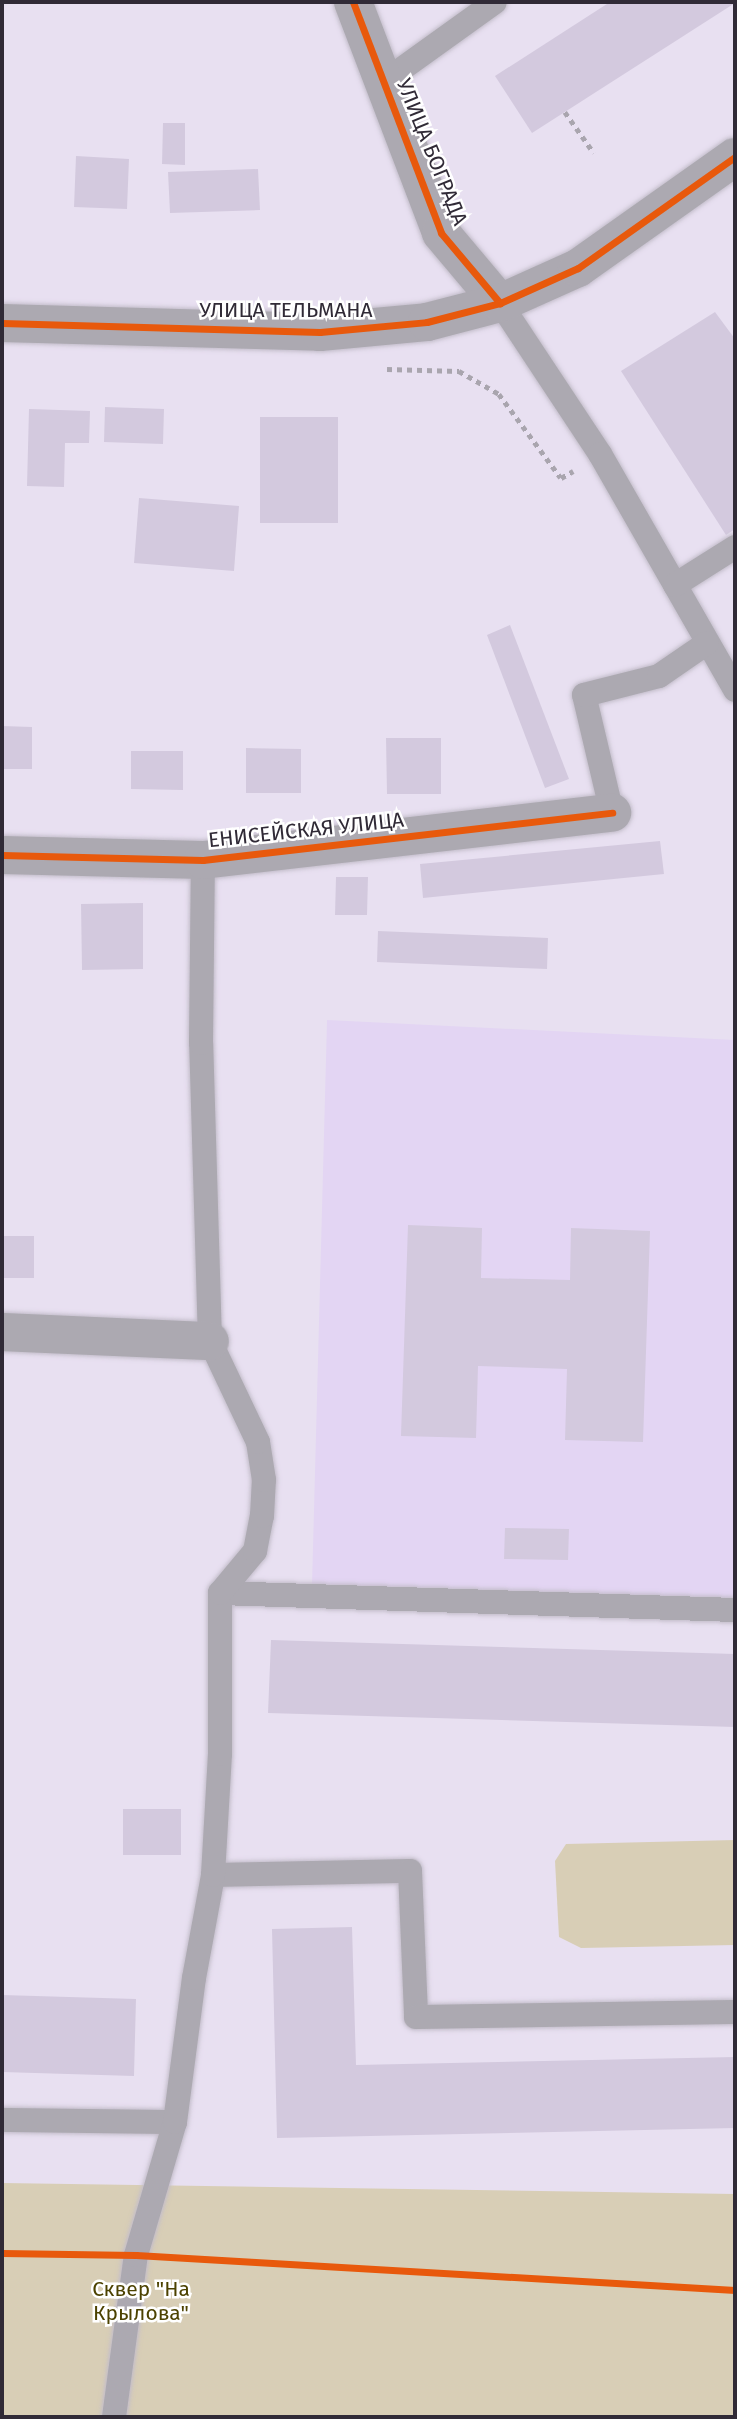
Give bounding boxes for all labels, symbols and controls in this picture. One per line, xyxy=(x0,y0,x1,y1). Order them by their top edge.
street label: УЛИЦА БОГРАДА xyxy=(391,75,473,229)
street label: УЛИЦА ТЕЛЬМАНА xyxy=(199,297,373,323)
street label: ЕНИСЕЙСКАЯ УЛИЦА xyxy=(207,807,405,853)
park label: Сквер "На Крылова" xyxy=(92,2276,190,2326)

